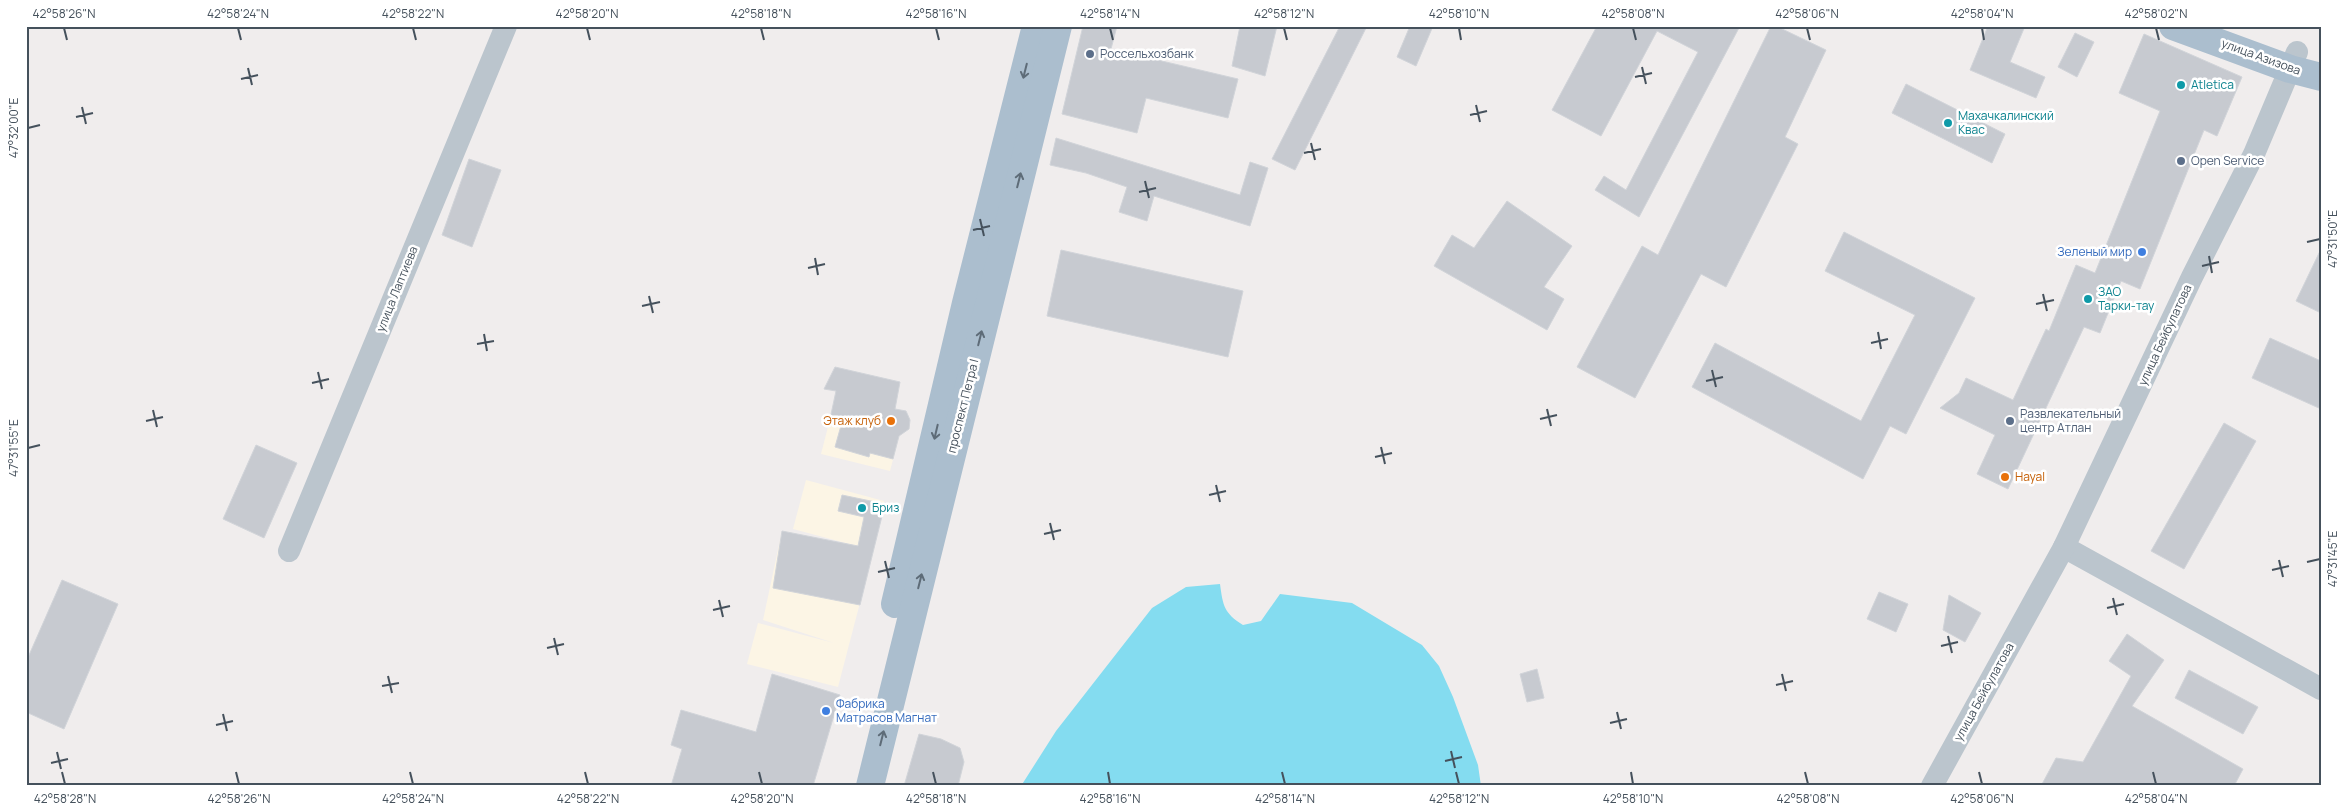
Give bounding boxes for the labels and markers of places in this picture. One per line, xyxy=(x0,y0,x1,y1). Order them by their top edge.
place label: Россельхозбанк xyxy=(1100,45,1195,62)
marker: Россельхозбанк xyxy=(1084,48,1096,60)
place label: Atletica xyxy=(2191,76,2234,93)
marker: Atletica xyxy=(2175,79,2187,91)
place label: Махачкалинский Квас xyxy=(1958,107,2054,138)
marker: Махачкалинский Квас xyxy=(1942,117,1954,129)
place label: Open Service xyxy=(2191,152,2264,169)
marker: Open Service xyxy=(2175,155,2187,167)
place label: Зеленый мир xyxy=(2057,243,2132,260)
marker: Зеленый мир xyxy=(2136,246,2148,258)
place label: ЗАО Тарки-тау xyxy=(2098,283,2155,314)
marker: ЗАО Тарки-тау xyxy=(2082,293,2094,305)
place label: Развлекательный центр Атлан xyxy=(2020,405,2121,436)
place label: Этаж клуб xyxy=(823,412,881,429)
marker: Этаж клуб xyxy=(885,415,897,427)
marker: Развлекательный центр Атлан xyxy=(2004,415,2016,427)
place label: Hayal xyxy=(2015,468,2045,485)
marker: Hayal xyxy=(1999,471,2011,483)
place label: Бриз xyxy=(872,499,899,516)
marker: Бриз xyxy=(856,502,868,514)
place label: Фабрика Матрасов Магнат xyxy=(836,695,937,726)
marker: Фабрика Матрасов Магнат xyxy=(820,705,832,717)

